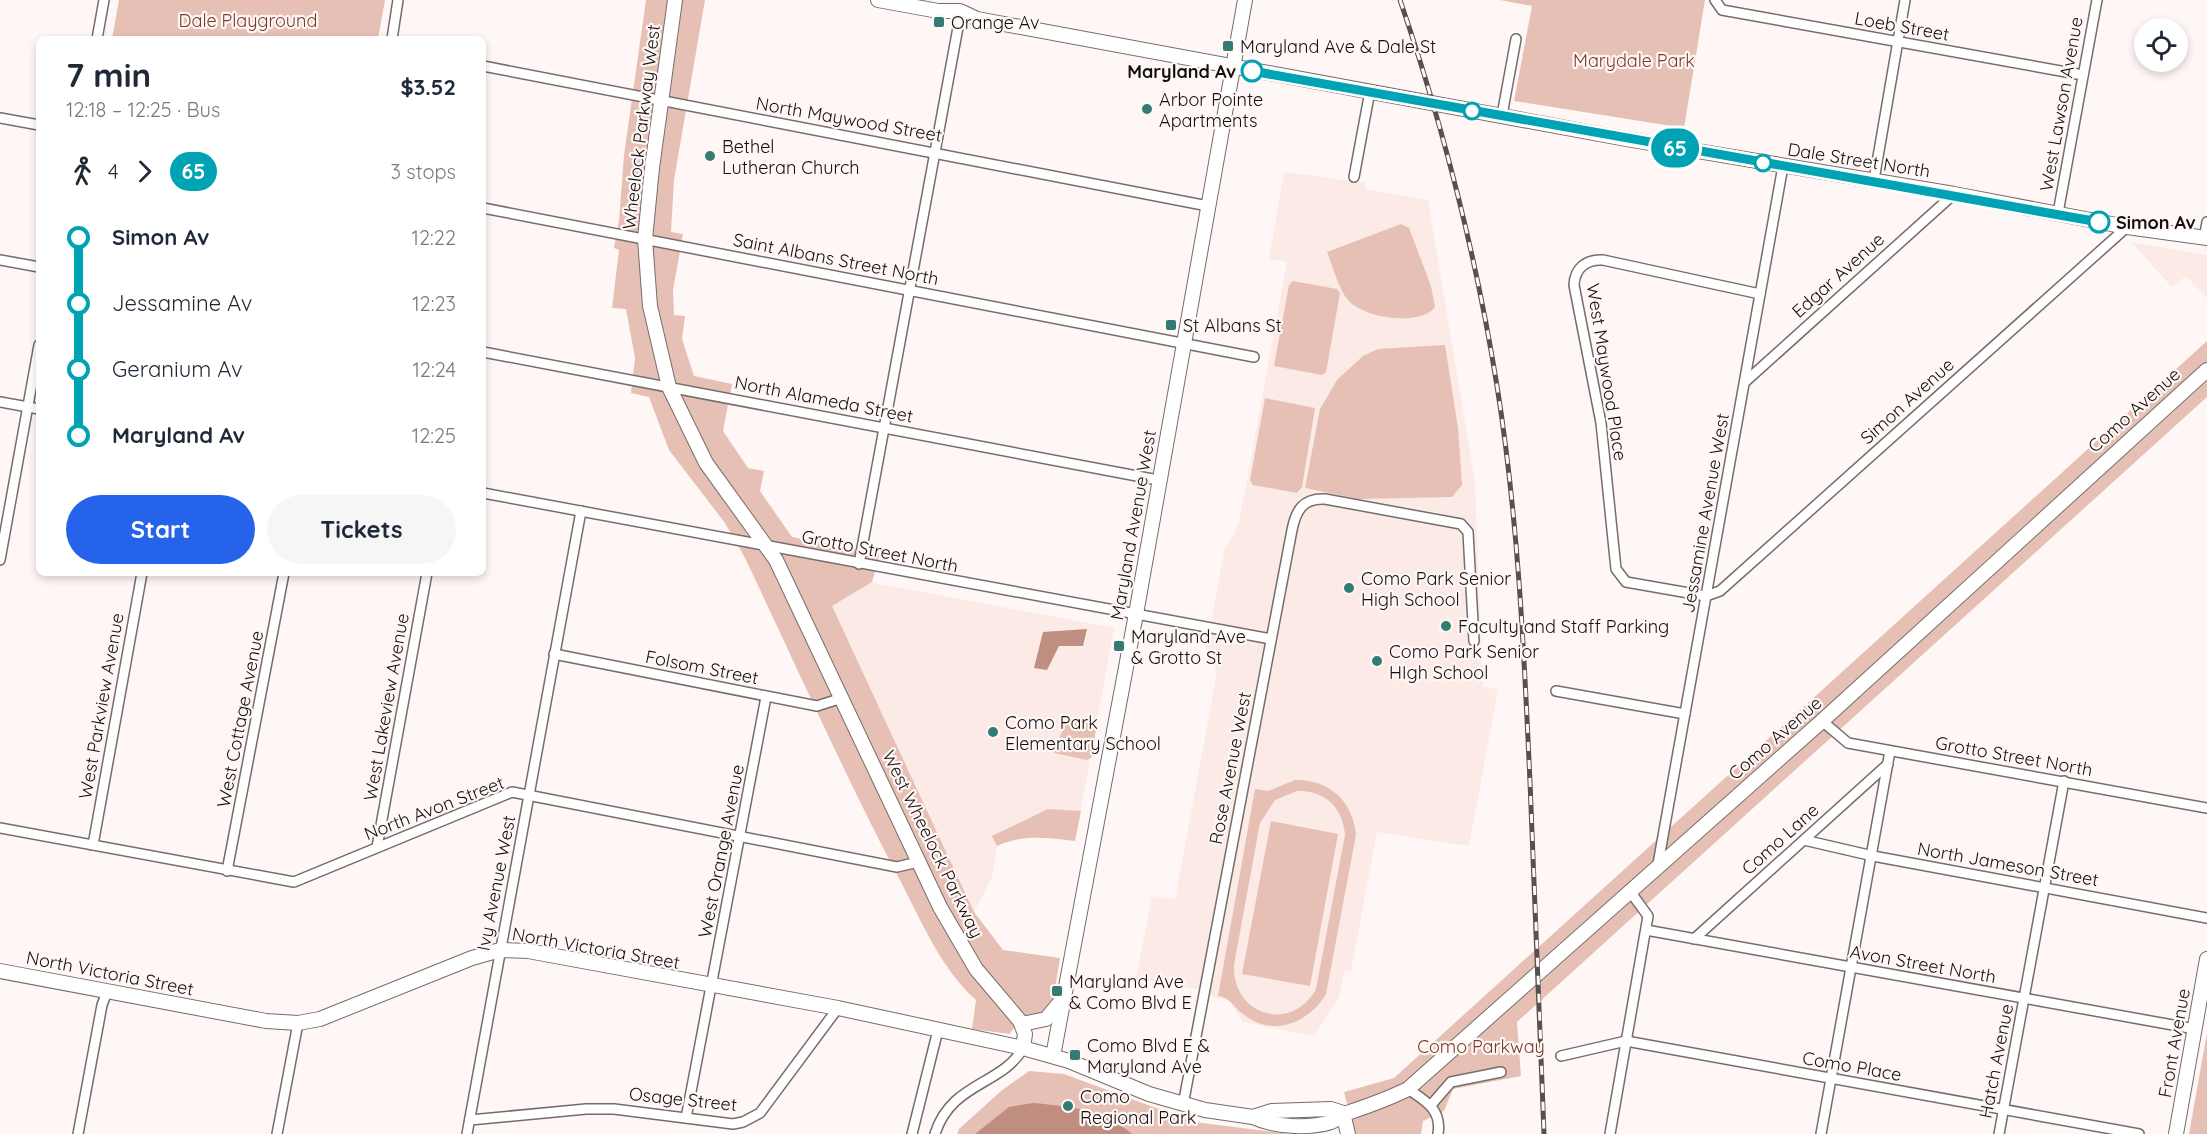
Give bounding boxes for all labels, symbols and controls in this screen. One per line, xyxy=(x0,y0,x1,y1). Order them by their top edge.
street label: Loeb Street xyxy=(1853,6,1951,46)
park label: Dale Playground xyxy=(179,9,317,32)
place label: Orange Av xyxy=(951,11,1039,34)
marker: Orange Av xyxy=(932,15,946,29)
street label: West Lawson Avenue xyxy=(2034,15,2088,193)
map controls xyxy=(2134,18,2188,72)
button: locate xyxy=(2134,18,2188,72)
street label: Wheelock Parkway West xyxy=(617,23,665,231)
place label: Maryland Ave & Dale St xyxy=(1240,35,1436,58)
marker: Maryland Ave & Dale St xyxy=(1221,39,1235,53)
park label: Marydale Park xyxy=(1573,49,1695,72)
text: 7 min xyxy=(66,54,151,95)
place label: Maryland Av xyxy=(1127,60,1236,83)
marker: Maryland Av xyxy=(1241,60,1263,82)
text: $3.52 xyxy=(400,73,456,101)
place label: Arbor Pointe Apartments xyxy=(1159,88,1263,132)
street label: North Maywood Street xyxy=(754,91,944,147)
text: 12:18 – 12:25 · Bus xyxy=(66,97,220,122)
marker: Arbor Pointe Apartments xyxy=(1140,102,1154,116)
unlabelled marker xyxy=(1463,102,1481,120)
line badge: 65 xyxy=(1648,128,1702,168)
place label: Bethel Lutheran Church xyxy=(722,135,860,179)
text: 65 xyxy=(1663,135,1687,161)
street label: Dale Street North xyxy=(1786,137,1932,183)
marker: Bethel Lutheran Church xyxy=(703,149,717,163)
unlabelled marker xyxy=(1754,154,1772,172)
icon: walk xyxy=(66,155,99,188)
icon: forward xyxy=(128,155,161,188)
text: 65 xyxy=(182,158,205,184)
text: 4 xyxy=(108,159,119,184)
text: 3 stops xyxy=(390,159,456,184)
marker: Simon Av xyxy=(2088,211,2110,233)
place label: Simon Av xyxy=(2116,211,2196,234)
text: Simon Av xyxy=(112,223,209,251)
text: 12:22 xyxy=(412,225,456,250)
street label: Edgar Avenue xyxy=(1787,227,1889,323)
street label: Saint Albans Street North xyxy=(731,228,941,290)
street label: West Maywood Place xyxy=(1582,282,1632,462)
text: Jessamine Av xyxy=(112,289,252,317)
text: 12:23 xyxy=(412,291,456,316)
place label: St Albans St xyxy=(1183,314,1282,337)
marker: St Albans St xyxy=(1164,318,1178,332)
street label: Simon Avenue xyxy=(1855,353,1959,449)
text: Geranium Av xyxy=(112,355,243,383)
text: 12:24 xyxy=(412,357,456,382)
street label: Como Avenue xyxy=(2083,363,2185,457)
street label: North Alameda Street xyxy=(733,370,915,428)
street label: Jessamine Avenue West xyxy=(1676,411,1734,615)
text: Maryland Av xyxy=(112,421,245,449)
text: 12:25 xyxy=(412,423,456,448)
street label: Maryland Avenue West xyxy=(1105,428,1161,622)
button: Start xyxy=(66,495,255,564)
button: Tickets xyxy=(267,495,456,564)
street label: Grotto Street North xyxy=(800,525,960,577)
place label: Como Park Senior High School xyxy=(1361,567,1511,611)
marker: Como Park Senior High School xyxy=(1342,581,1356,595)
street label: West Parkview Avenue xyxy=(73,611,129,801)
street label: West Lakeview Avenue xyxy=(358,611,414,803)
place label: Faculty and Staff Parking xyxy=(1458,615,1669,638)
marker: Faculty and Staff Parking xyxy=(1439,619,1453,633)
place label: Maryland Ave & Grotto St xyxy=(1131,625,1246,669)
street label: West Cottage Avenue xyxy=(212,628,268,810)
marker: Maryland Ave & Grotto St xyxy=(1112,639,1126,653)
place label: Como Park Senior HIgh School xyxy=(1389,640,1539,684)
street label: Folsom Street xyxy=(643,645,761,689)
marker: Como Park Senior HIgh School xyxy=(1370,654,1384,668)
street label: Rose Avenue West xyxy=(1204,690,1256,846)
street label: Como Avenue xyxy=(1724,691,1826,785)
place label: Como Park Elementary School xyxy=(1005,711,1161,755)
marker: Como Park Elementary School xyxy=(986,725,1000,739)
street label: Grotto Street North xyxy=(1934,731,2094,781)
street label: West Wheelock Parkway xyxy=(877,746,989,942)
street label: West Orange Avenue xyxy=(693,762,749,940)
street label: North Avon Street xyxy=(361,771,507,845)
street label: Como Lane xyxy=(1737,798,1823,880)
street label: Ivy Avenue West xyxy=(472,813,520,953)
street label: North Jameson Street xyxy=(1916,837,2100,891)
street label: North Victoria Street xyxy=(510,922,682,974)
street label: Avon Street North xyxy=(1848,940,1998,988)
street label: North Victoria Street xyxy=(24,945,196,1001)
place label: Maryland Ave & Como Blvd E xyxy=(1069,970,1192,1014)
marker: Maryland Ave & Como Blvd E xyxy=(1050,984,1064,998)
street label: Front Avenue xyxy=(2153,987,2195,1099)
street label: Hatch Avenue xyxy=(1974,1002,2018,1120)
place label: Como Blvd E & Maryland Ave xyxy=(1087,1034,1210,1078)
park label: Como Parkway xyxy=(1417,1035,1545,1058)
street label: Como Place xyxy=(1801,1046,1903,1086)
marker: Como Blvd E & Maryland Ave xyxy=(1068,1048,1082,1062)
street label: Osage Street xyxy=(628,1082,738,1116)
place label: Como Regional Park xyxy=(1080,1085,1196,1129)
marker: Como Regional Park xyxy=(1061,1099,1075,1113)

